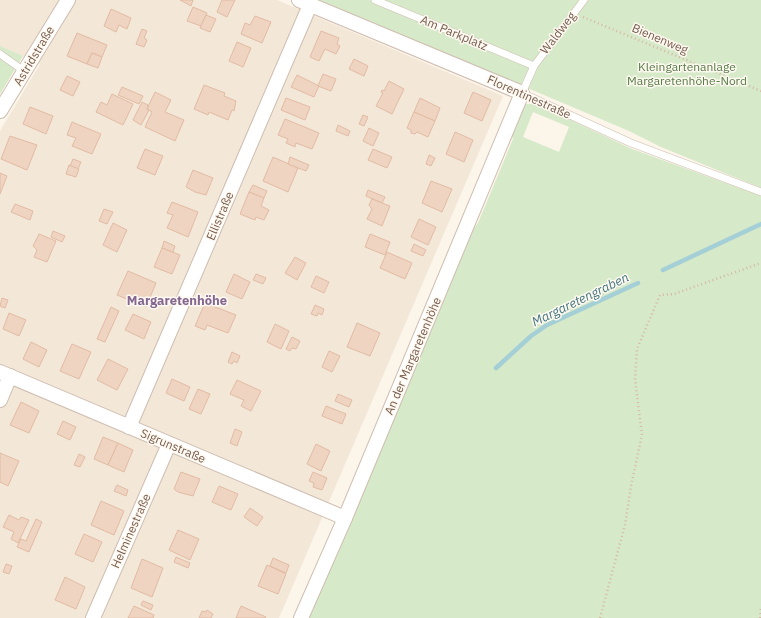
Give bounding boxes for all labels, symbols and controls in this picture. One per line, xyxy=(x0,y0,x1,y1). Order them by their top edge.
street label: Waldweg xyxy=(537,8,579,57)
street label: Am Parkplatz xyxy=(418,12,491,54)
street label: Bienenweg xyxy=(630,20,691,57)
street label: Astridstraße xyxy=(10,23,57,88)
park label: Kleingartenanlage Margaretenhöhe-Nord xyxy=(627,59,747,88)
street label: Florentinestraße xyxy=(485,71,574,122)
street label: Ellistraße xyxy=(203,189,237,242)
water label: Margaretengraben xyxy=(529,269,632,330)
district label: Margaretenhöhe xyxy=(127,292,227,309)
street label: An der Margaretenhöhe xyxy=(381,294,444,417)
street label: Sigrunstraße xyxy=(138,425,208,466)
street label: Helminestraße xyxy=(107,491,154,570)

